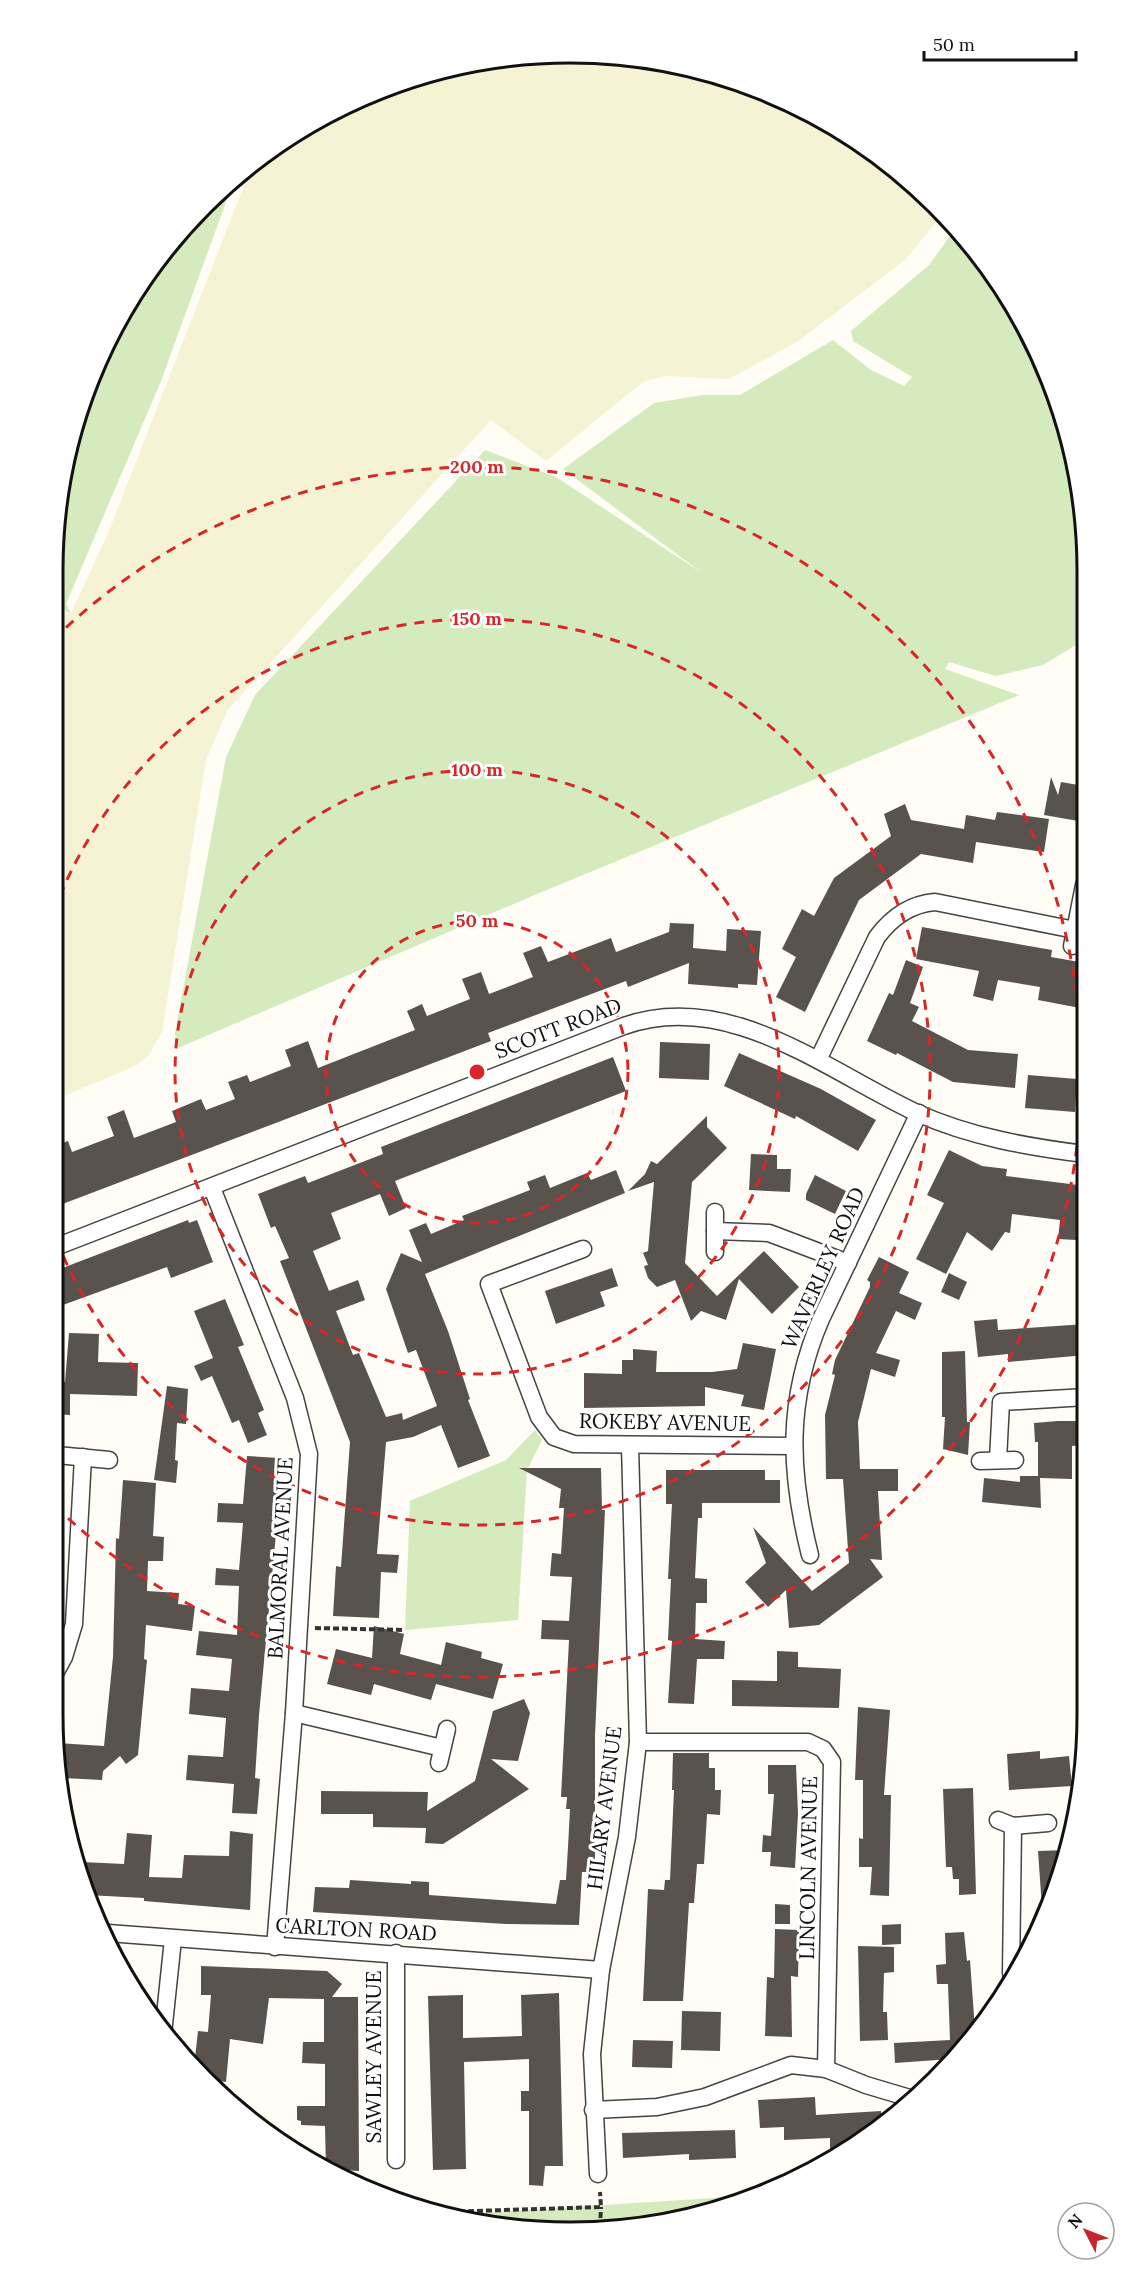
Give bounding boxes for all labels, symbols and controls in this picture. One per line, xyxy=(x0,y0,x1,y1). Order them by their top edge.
scale bar xyxy=(924,24,1076,62)
text: 50 m xyxy=(933,33,975,56)
text: 200 m xyxy=(450,455,504,478)
text: 150 m xyxy=(452,607,502,630)
text: 100 m xyxy=(451,758,503,781)
text: 50 m xyxy=(456,909,499,932)
street label: SCOTT ROAD xyxy=(491,991,625,1065)
centre of rings xyxy=(467,1062,487,1082)
street label: WAVERLEY ROAD xyxy=(775,1183,871,1353)
street label: ROKEBY AVENUE xyxy=(579,1407,751,1437)
street label: BALMORAL AVENUE xyxy=(261,1456,299,1660)
street label: HILARY AVENUE xyxy=(581,1725,627,1891)
street label: LINCOLN AVENUE xyxy=(793,1776,823,1960)
street label: CARLTON ROAD xyxy=(275,1911,437,1947)
street label: SAWLEY AVENUE xyxy=(360,1971,387,2143)
north arrow xyxy=(1056,2201,1116,2261)
text: N xyxy=(1063,2210,1086,2232)

